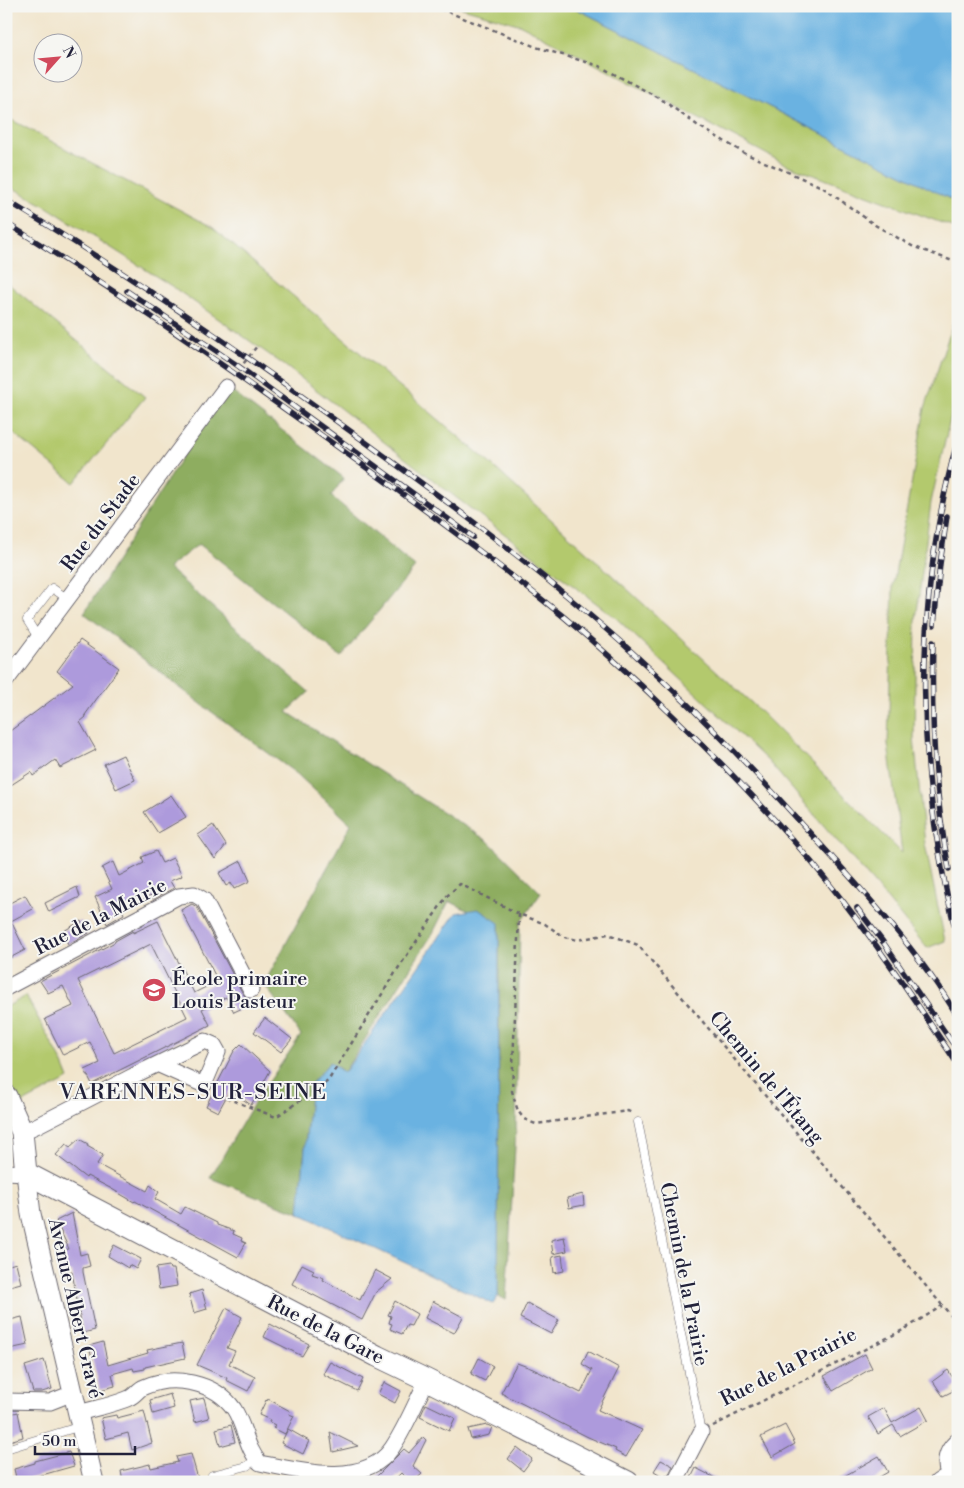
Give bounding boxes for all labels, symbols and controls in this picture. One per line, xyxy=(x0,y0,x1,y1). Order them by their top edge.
north arrow xyxy=(32,32,82,82)
text: N xyxy=(58,44,79,62)
street label: Rue du Stade xyxy=(56,469,146,577)
street label: Rue de la Mairie xyxy=(30,873,171,961)
place label: École primaire Louis Pasteur xyxy=(172,966,307,1015)
school or university icon: École primaire Louis Pasteur xyxy=(141,977,167,1003)
street label: Chemin de l'Étang xyxy=(703,1006,830,1150)
district label: VARENNES-SUR-SEINE xyxy=(58,1079,327,1106)
street label: Chemin de la Prairie xyxy=(653,1180,714,1368)
street label: Avenue Albert Gravé xyxy=(41,1215,107,1401)
street label: Rue de la Gare xyxy=(262,1290,388,1371)
street label: Rue de la Prairie xyxy=(716,1322,861,1412)
scale bar xyxy=(35,1423,135,1455)
text: 50 m xyxy=(42,1432,76,1451)

